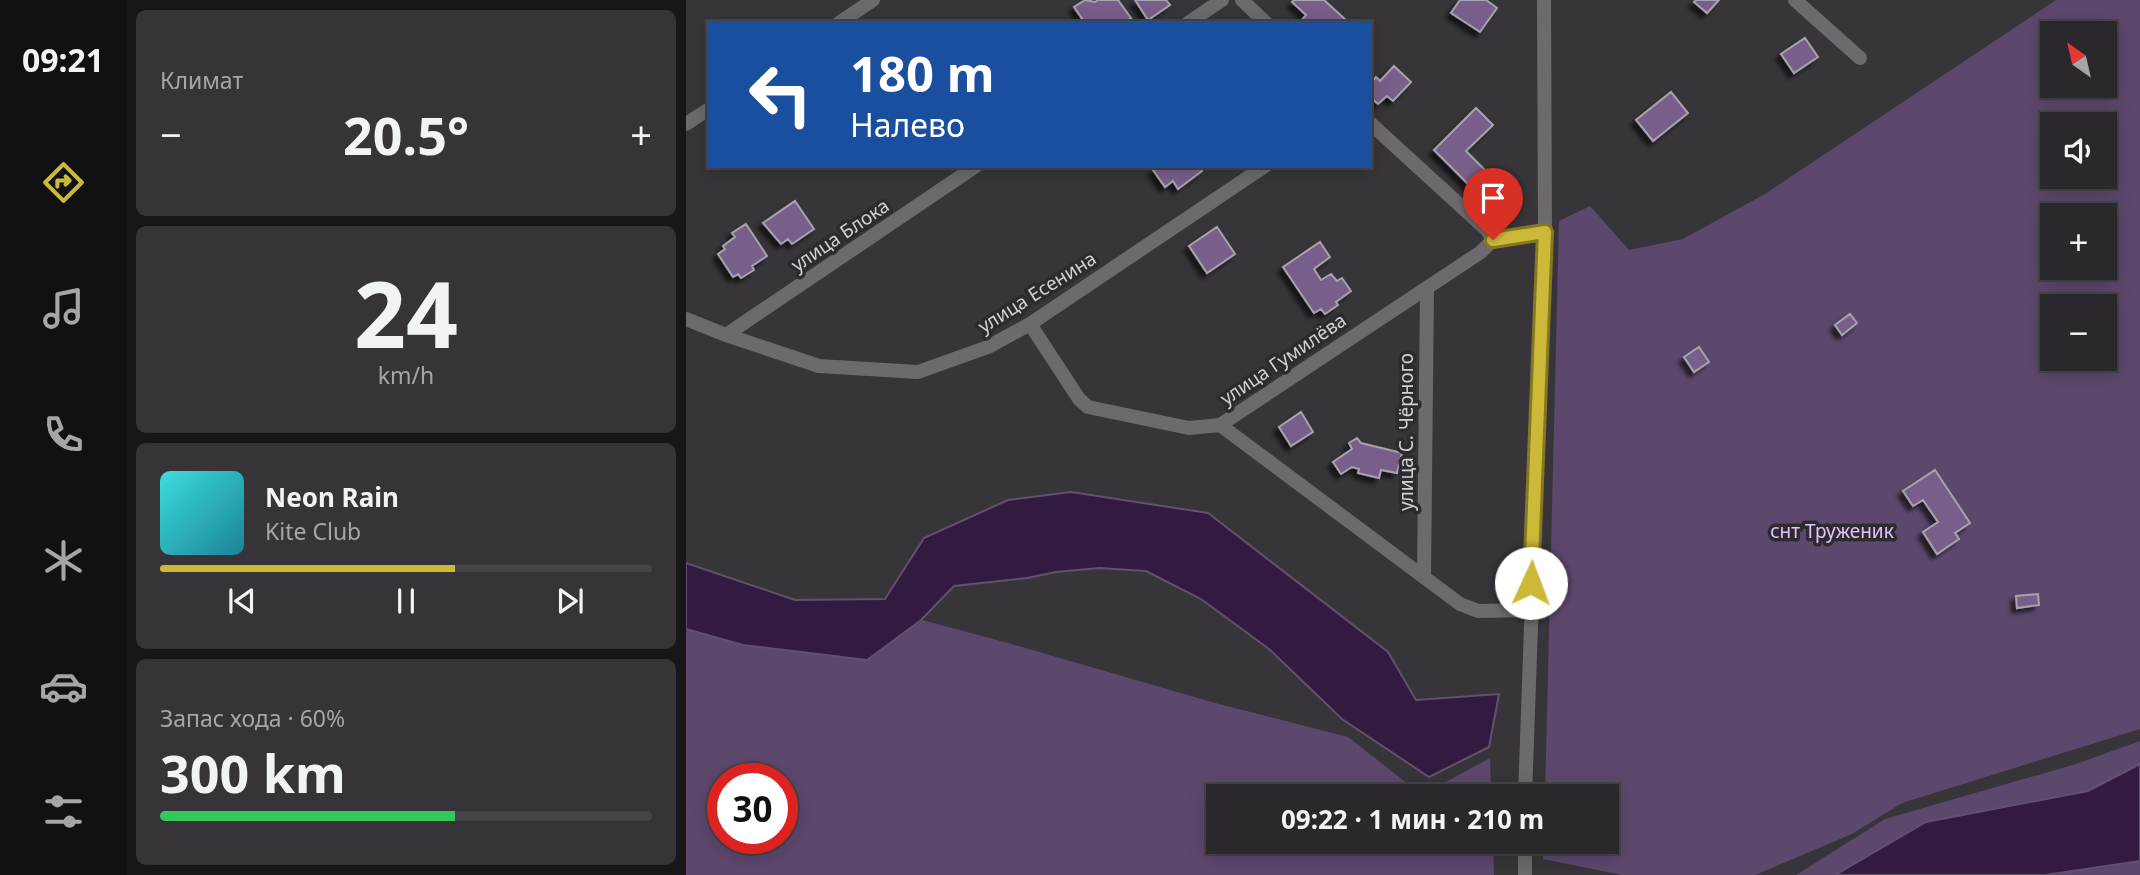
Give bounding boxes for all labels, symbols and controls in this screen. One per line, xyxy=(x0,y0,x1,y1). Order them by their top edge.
north arrow xyxy=(2040,21,2118,98)
map controls xyxy=(2040,21,2117,371)
text: 09:21 xyxy=(22,38,104,81)
text: 180 m xyxy=(850,40,995,106)
icon: left xyxy=(735,49,826,140)
text: Климат xyxy=(160,64,243,96)
text: 20.5° xyxy=(343,99,469,170)
text: Налево xyxy=(850,103,965,146)
text: − xyxy=(160,108,182,160)
text: + xyxy=(630,108,652,160)
button: sound xyxy=(2040,112,2117,189)
icon: directions xyxy=(39,158,88,207)
pin xyxy=(1463,168,1523,240)
icon: arrive xyxy=(1474,179,1512,217)
street label: улица Блока xyxy=(786,193,894,277)
button: + xyxy=(2040,203,2117,280)
street label: улица Есенина xyxy=(973,245,1101,339)
text: 24 xyxy=(354,251,458,375)
icon: music xyxy=(39,284,88,333)
button: − xyxy=(2040,294,2117,371)
street label: улица Гумилёва xyxy=(1215,307,1351,411)
street label: улица С. Чёрного xyxy=(1393,353,1419,511)
text: km/h xyxy=(378,359,434,391)
icon: phone xyxy=(39,410,88,459)
text: Neon Rain xyxy=(265,479,399,515)
text: Kite Club xyxy=(265,515,361,547)
park label: снт Труженик xyxy=(1770,518,1894,544)
icon: climate xyxy=(39,536,88,585)
position arrow xyxy=(1494,546,1568,620)
icon: previous xyxy=(223,582,261,620)
icon: pause xyxy=(387,582,425,620)
icon: next xyxy=(551,582,589,620)
icon: car xyxy=(39,662,88,711)
text: Запас хода · 60% xyxy=(160,702,345,734)
text: 300 km xyxy=(160,737,346,808)
speed limit sign: 30 xyxy=(707,763,798,854)
icon: filters xyxy=(39,787,88,836)
text: 09:22 · 1 мин · 210 m xyxy=(1281,801,1544,837)

